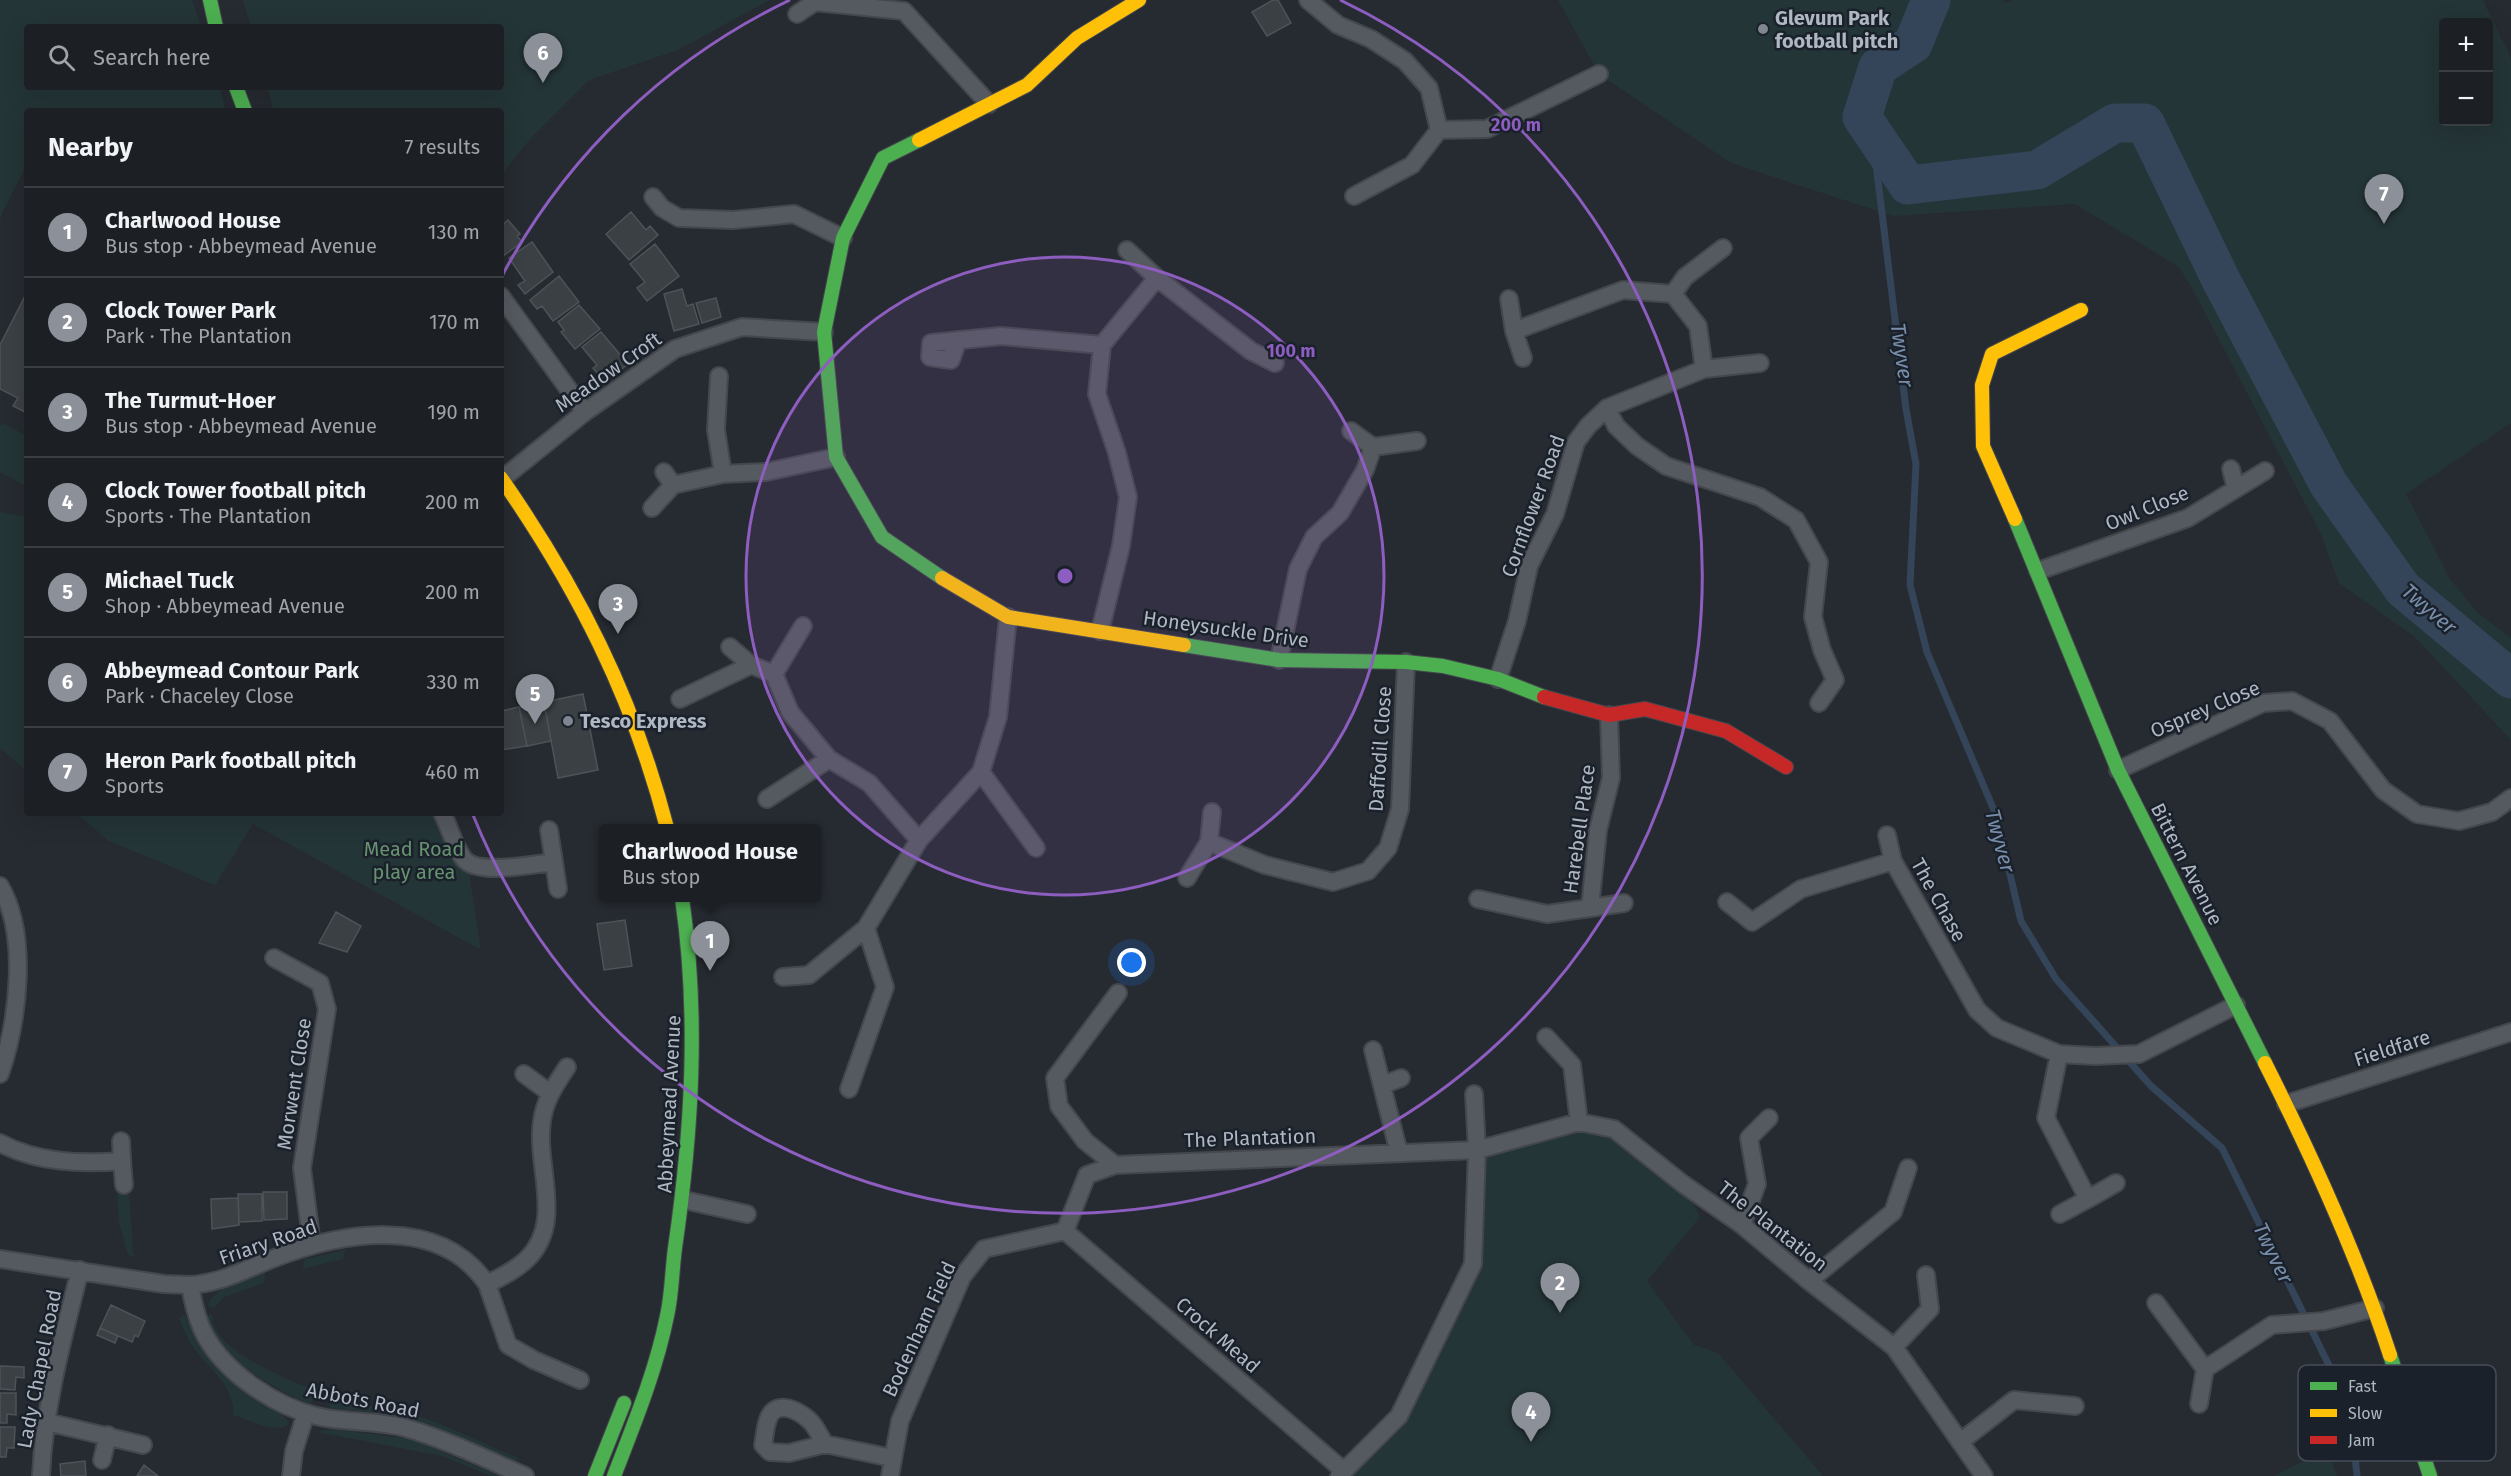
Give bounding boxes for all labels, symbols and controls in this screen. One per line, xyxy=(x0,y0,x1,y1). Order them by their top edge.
place label: Glevum Park football pitch xyxy=(1775,6,1898,53)
map controls xyxy=(2439,18,2493,126)
button: + xyxy=(2439,18,2493,72)
marker: Glevum Park football pitch xyxy=(1756,22,1770,36)
search box xyxy=(24,24,504,90)
pin: 6 xyxy=(524,34,562,83)
icon: search xyxy=(45,41,78,74)
text: Search here xyxy=(93,44,211,71)
button: − xyxy=(2439,72,2493,126)
text: 200 m xyxy=(1491,114,1541,136)
text: Nearby xyxy=(48,132,133,163)
text: 7 results xyxy=(404,135,480,159)
pin: 7 xyxy=(2364,174,2404,224)
text: Charlwood House xyxy=(105,207,281,234)
text: 1 xyxy=(63,220,72,244)
text: 130 m xyxy=(428,220,480,244)
text: Bus stop · Abbeymead Avenue xyxy=(105,234,377,258)
text: Clock Tower Park xyxy=(105,297,276,324)
text: 2 xyxy=(62,310,73,334)
text: 170 m xyxy=(429,310,480,334)
water label: Twyver xyxy=(1885,321,1919,390)
text: Park · The Plantation xyxy=(105,324,292,348)
street label: Meadow Croft xyxy=(550,326,666,417)
text: 100 m xyxy=(1267,340,1315,362)
text: The Turmut-Hoer xyxy=(105,387,276,414)
text: 3 xyxy=(62,400,73,424)
text: 190 m xyxy=(427,400,480,424)
text: Bus stop · Abbeymead Avenue xyxy=(105,414,377,438)
street label: Cornflower Road xyxy=(1496,432,1570,580)
text: Clock Tower football pitch xyxy=(105,477,366,504)
street label: Owl Close xyxy=(2102,480,2192,536)
text: 4 xyxy=(62,490,73,514)
text: 200 m xyxy=(425,490,480,514)
text: Sports · The Plantation xyxy=(105,504,311,528)
centre of rings xyxy=(1055,566,1075,586)
text: Michael Tuck xyxy=(105,567,234,594)
water label: Twyver xyxy=(2396,578,2463,641)
text: 5 xyxy=(62,580,73,604)
text: 200 m xyxy=(425,580,480,604)
pin: 3 xyxy=(598,584,638,634)
text: Shop · Abbeymead Avenue xyxy=(105,594,345,618)
street label: Honeysuckle Drive xyxy=(1142,605,1310,653)
text: Abbeymead Contour Park xyxy=(105,657,359,684)
text: 6 xyxy=(62,670,73,694)
text: 330 m xyxy=(426,670,480,694)
pin: 5 xyxy=(516,674,554,724)
street label: Osprey Close xyxy=(2147,675,2263,743)
text: Park · Chaceley Close xyxy=(105,684,294,708)
street label: Daffodil Close xyxy=(1364,685,1396,813)
place label: Tesco Express xyxy=(580,709,707,733)
marker: Tesco Express xyxy=(561,714,575,728)
text: Heron Park football pitch xyxy=(105,747,357,774)
text: 7 xyxy=(63,760,72,784)
text: 460 m xyxy=(425,760,480,784)
street label: Harebell Place xyxy=(1558,763,1600,895)
text: Sports xyxy=(105,774,164,798)
street label: Bittern Avenue xyxy=(2146,799,2228,929)
water label: Twyver xyxy=(1979,807,2021,876)
popup xyxy=(599,824,821,902)
park label: Mead Road play area xyxy=(364,837,464,884)
text: Charlwood House xyxy=(622,838,798,865)
street label: The Chase xyxy=(1906,854,1972,946)
text: Bus stop xyxy=(622,865,700,889)
pin: 1 xyxy=(690,922,730,971)
your location xyxy=(1117,948,1146,977)
street label: Abbeymead Avenue xyxy=(652,1014,686,1194)
street label: Morwent Close xyxy=(272,1016,316,1152)
street label: Fieldfare xyxy=(2351,1024,2433,1072)
street label: The Plantation xyxy=(1183,1124,1317,1152)
street label: The Plantation xyxy=(1713,1176,1833,1276)
street label: Friary Road xyxy=(216,1214,320,1270)
water label: Twyver xyxy=(2247,1218,2299,1288)
street label: Bodenham Field xyxy=(877,1257,961,1401)
pin: 2 xyxy=(1540,1264,1580,1313)
street label: Lady Chapel Road xyxy=(12,1287,66,1451)
street label: Crock Mead xyxy=(1171,1292,1265,1378)
legend xyxy=(2298,1365,2496,1461)
street label: Abbots Road xyxy=(304,1377,422,1423)
text: Fast xyxy=(2348,1377,2377,1396)
pin: 4 xyxy=(1512,1392,1550,1442)
text: Slow xyxy=(2348,1404,2383,1423)
text: Jam xyxy=(2348,1431,2375,1450)

